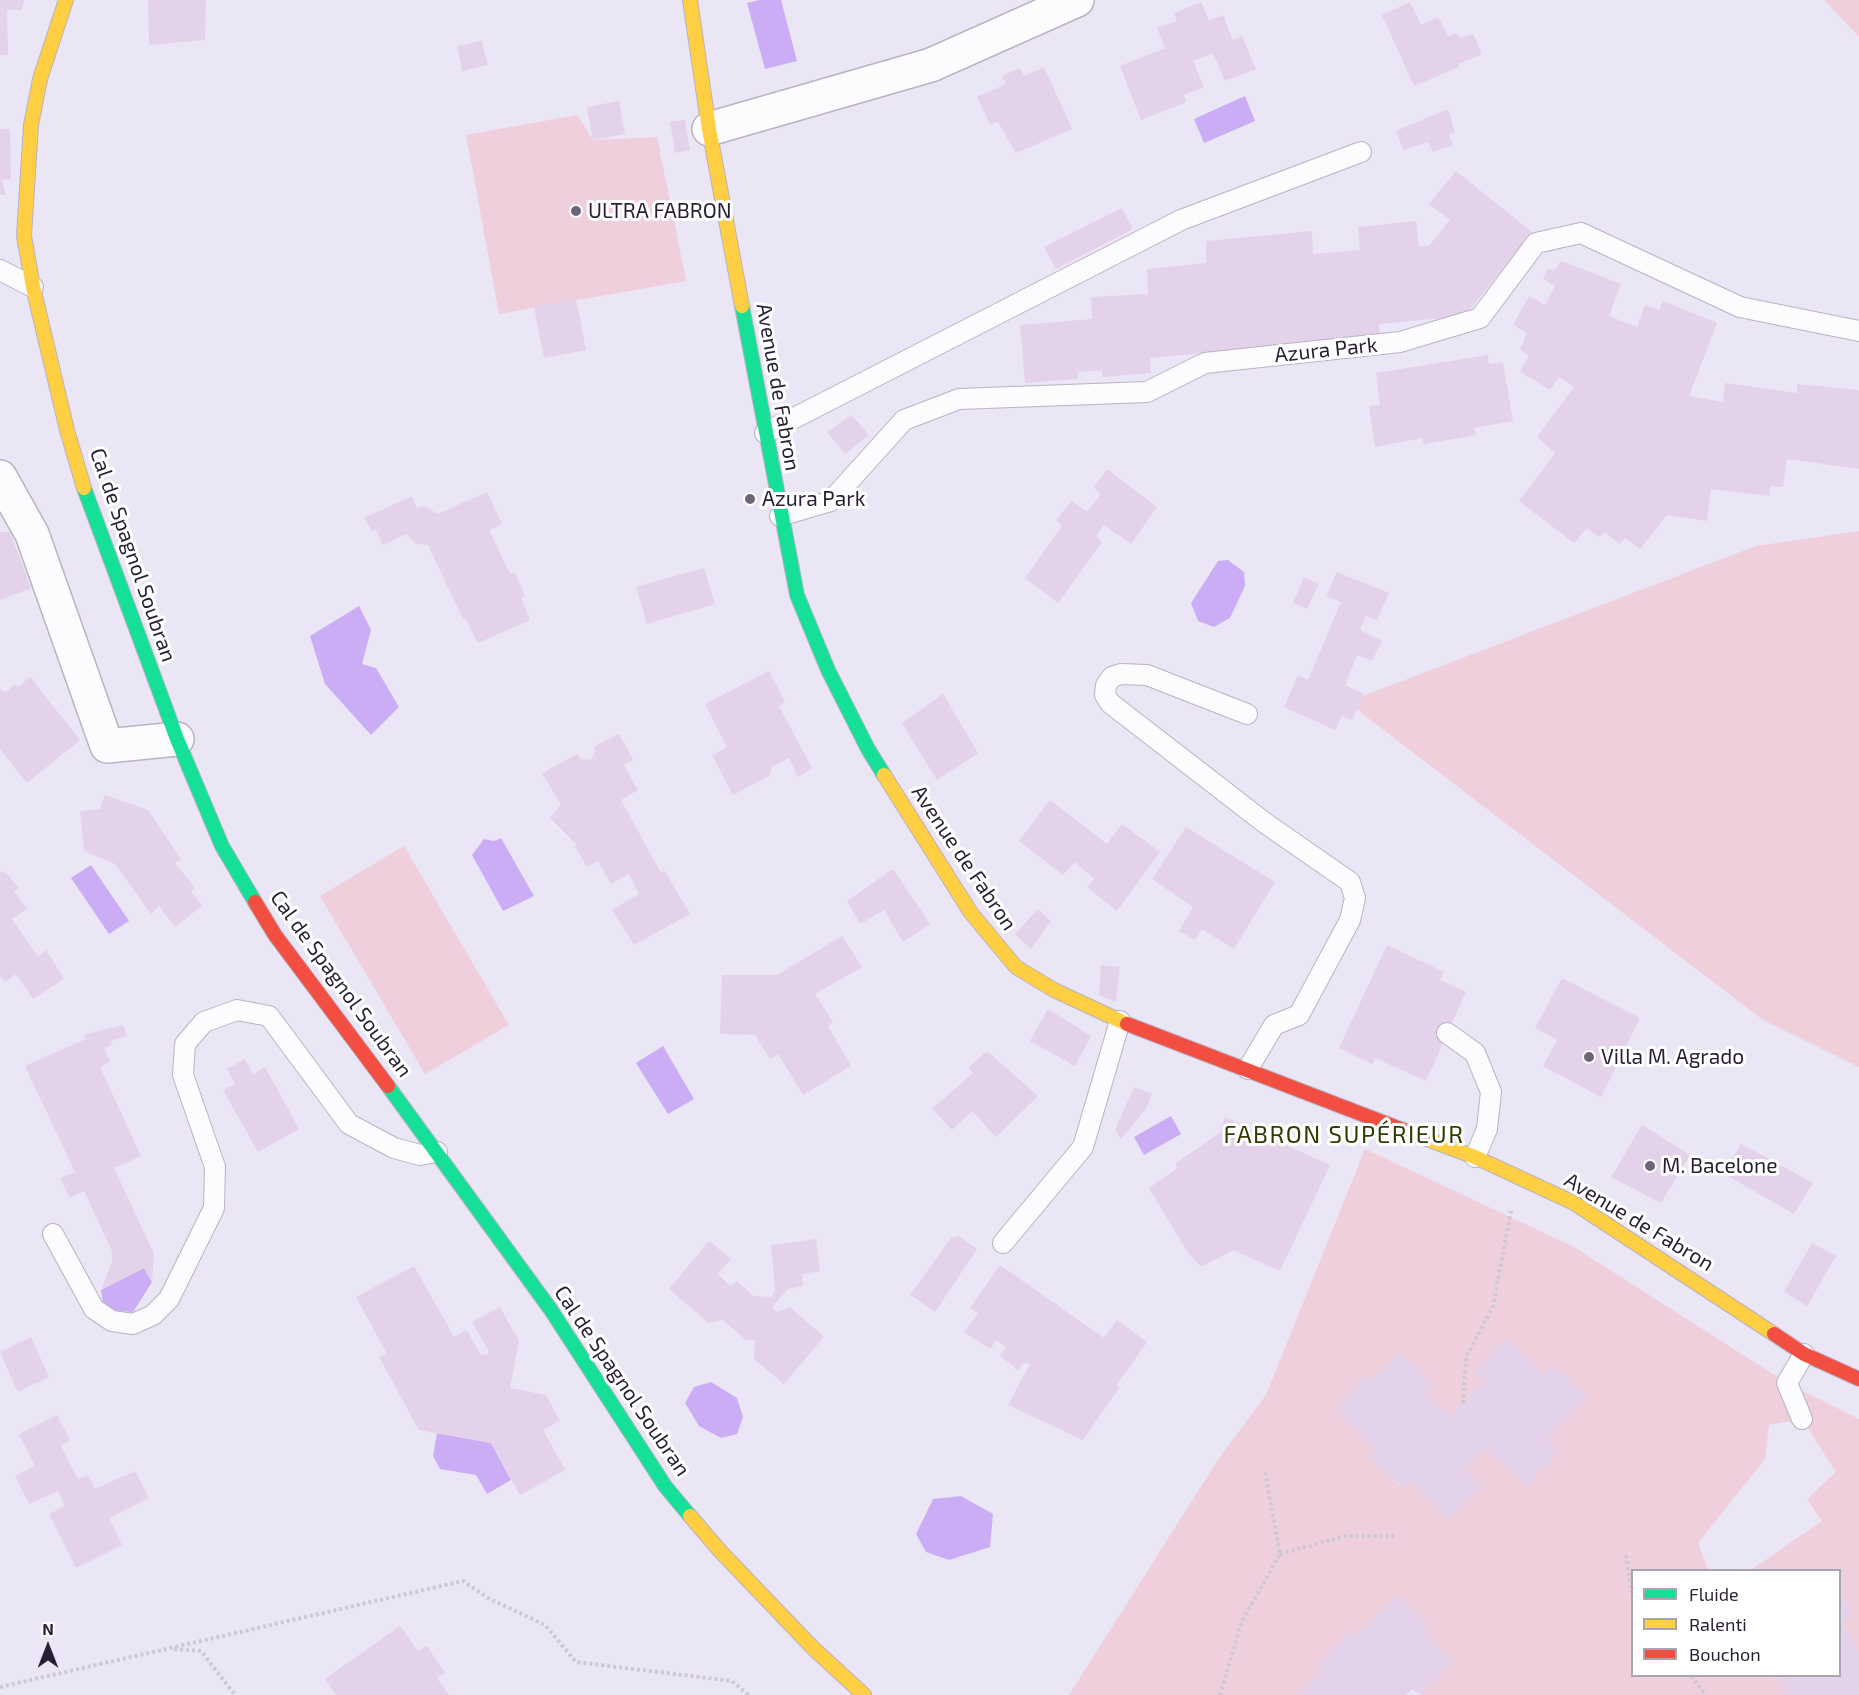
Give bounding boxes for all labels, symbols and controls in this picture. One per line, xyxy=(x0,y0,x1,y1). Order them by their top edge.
place label: ULTRA FABRON xyxy=(588,198,732,224)
marker: ULTRA FABRON xyxy=(569,204,583,218)
street label: Avenue de Fabron xyxy=(751,301,805,473)
street label: Azura Park xyxy=(1273,332,1379,368)
street label: Cal de Spagnol Soubran xyxy=(85,445,181,665)
place label: Azura Park xyxy=(762,486,865,512)
marker: Azura Park xyxy=(743,492,757,506)
street label: Avenue de Fabron xyxy=(906,781,1022,935)
street label: Cal de Spagnol Soubran xyxy=(265,886,417,1082)
place label: Villa M. Agrado xyxy=(1601,1044,1744,1070)
marker: Villa M. Agrado xyxy=(1582,1050,1596,1064)
district label: FABRON SUPÉRIEUR xyxy=(1223,1121,1465,1149)
place label: M. Bacelone xyxy=(1662,1153,1777,1179)
marker: M. Bacelone xyxy=(1643,1159,1657,1173)
street label: Avenue de Fabron xyxy=(1560,1168,1718,1276)
street label: Cal de Spagnol Soubran xyxy=(549,1281,695,1481)
legend xyxy=(1631,1569,1841,1677)
text: Fluide xyxy=(1689,1583,1739,1605)
text: Ralenti xyxy=(1689,1613,1747,1635)
north arrow xyxy=(18,1617,78,1677)
text: N xyxy=(42,1619,54,1638)
text: Bouchon xyxy=(1689,1643,1761,1665)

